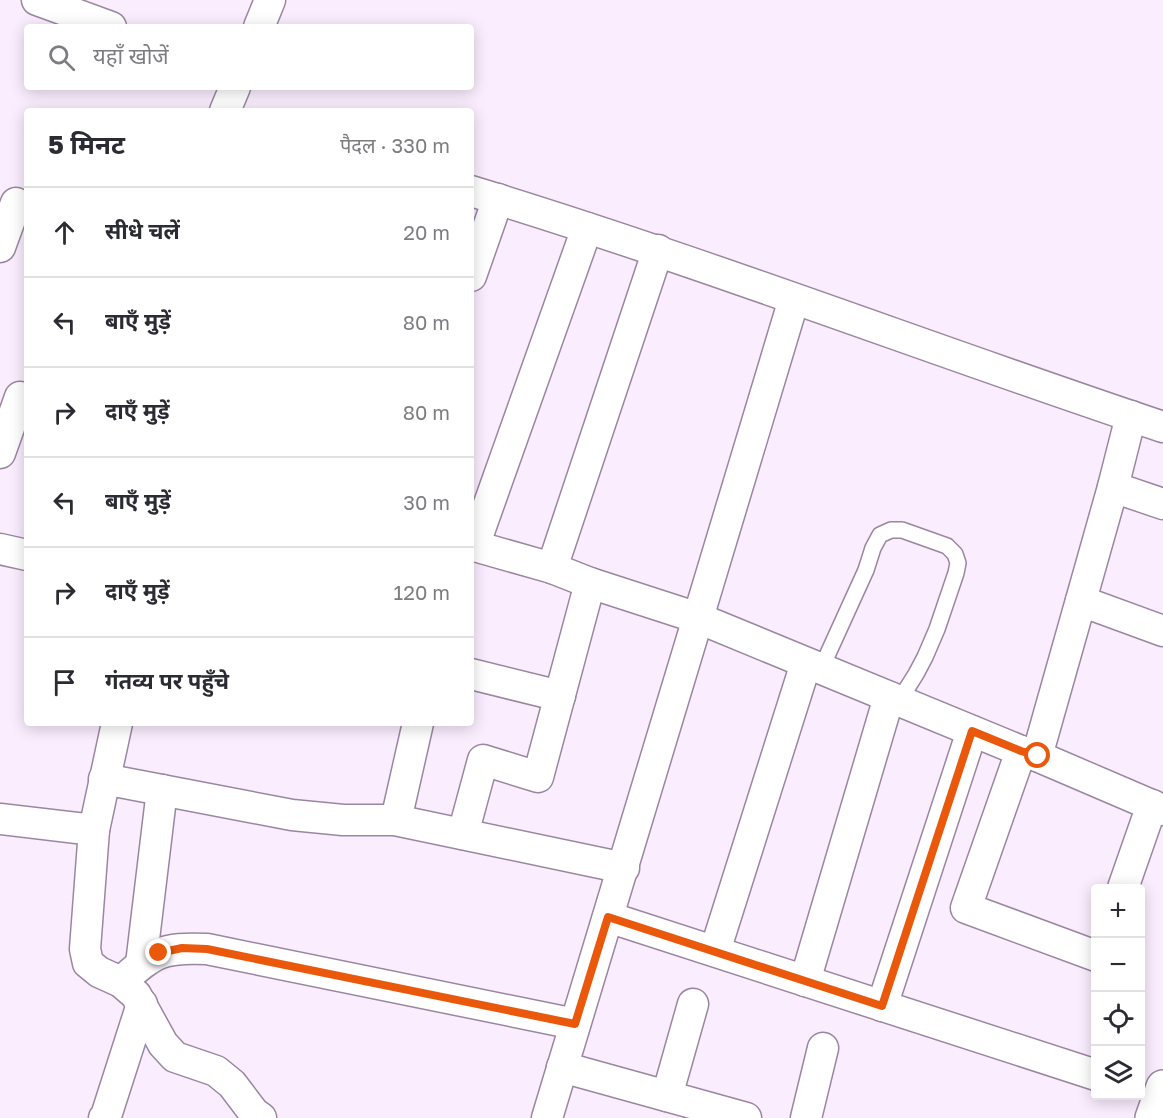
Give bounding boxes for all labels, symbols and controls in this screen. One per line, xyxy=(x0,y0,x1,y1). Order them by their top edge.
search box xyxy=(24,24,474,90)
icon: search xyxy=(45,41,78,74)
text: यहाँ खोजें xyxy=(93,42,169,69)
text: 5 मिनट xyxy=(48,129,125,160)
text: पैदल · 330 m xyxy=(340,133,450,157)
icon: ahead xyxy=(48,216,81,249)
text: सीधे चलें xyxy=(105,217,180,244)
text: 20 m xyxy=(403,220,450,244)
icon: left xyxy=(48,306,81,339)
text: बाएँ मुड़ें xyxy=(105,307,171,334)
text: 80 m xyxy=(403,310,450,334)
icon: right xyxy=(48,396,81,429)
text: दाएँ मुड़ें xyxy=(105,397,170,424)
text: 80 m xyxy=(403,400,450,424)
icon: left xyxy=(48,486,81,519)
text: बाएँ मुड़ें xyxy=(105,487,171,514)
text: 30 m xyxy=(403,490,450,514)
icon: right xyxy=(48,576,81,609)
text: दाएँ मुड़ें xyxy=(105,577,170,604)
text: 120 m xyxy=(394,580,450,604)
icon: arrive xyxy=(48,666,81,699)
text: गंतव्य पर पहुँचे xyxy=(105,667,229,694)
route start xyxy=(1024,742,1050,768)
map controls xyxy=(1091,884,1145,1100)
button: + xyxy=(1091,884,1145,938)
button: − xyxy=(1091,938,1145,992)
route end xyxy=(145,939,171,965)
button: locate xyxy=(1091,992,1145,1046)
button: layers xyxy=(1091,1046,1145,1100)

